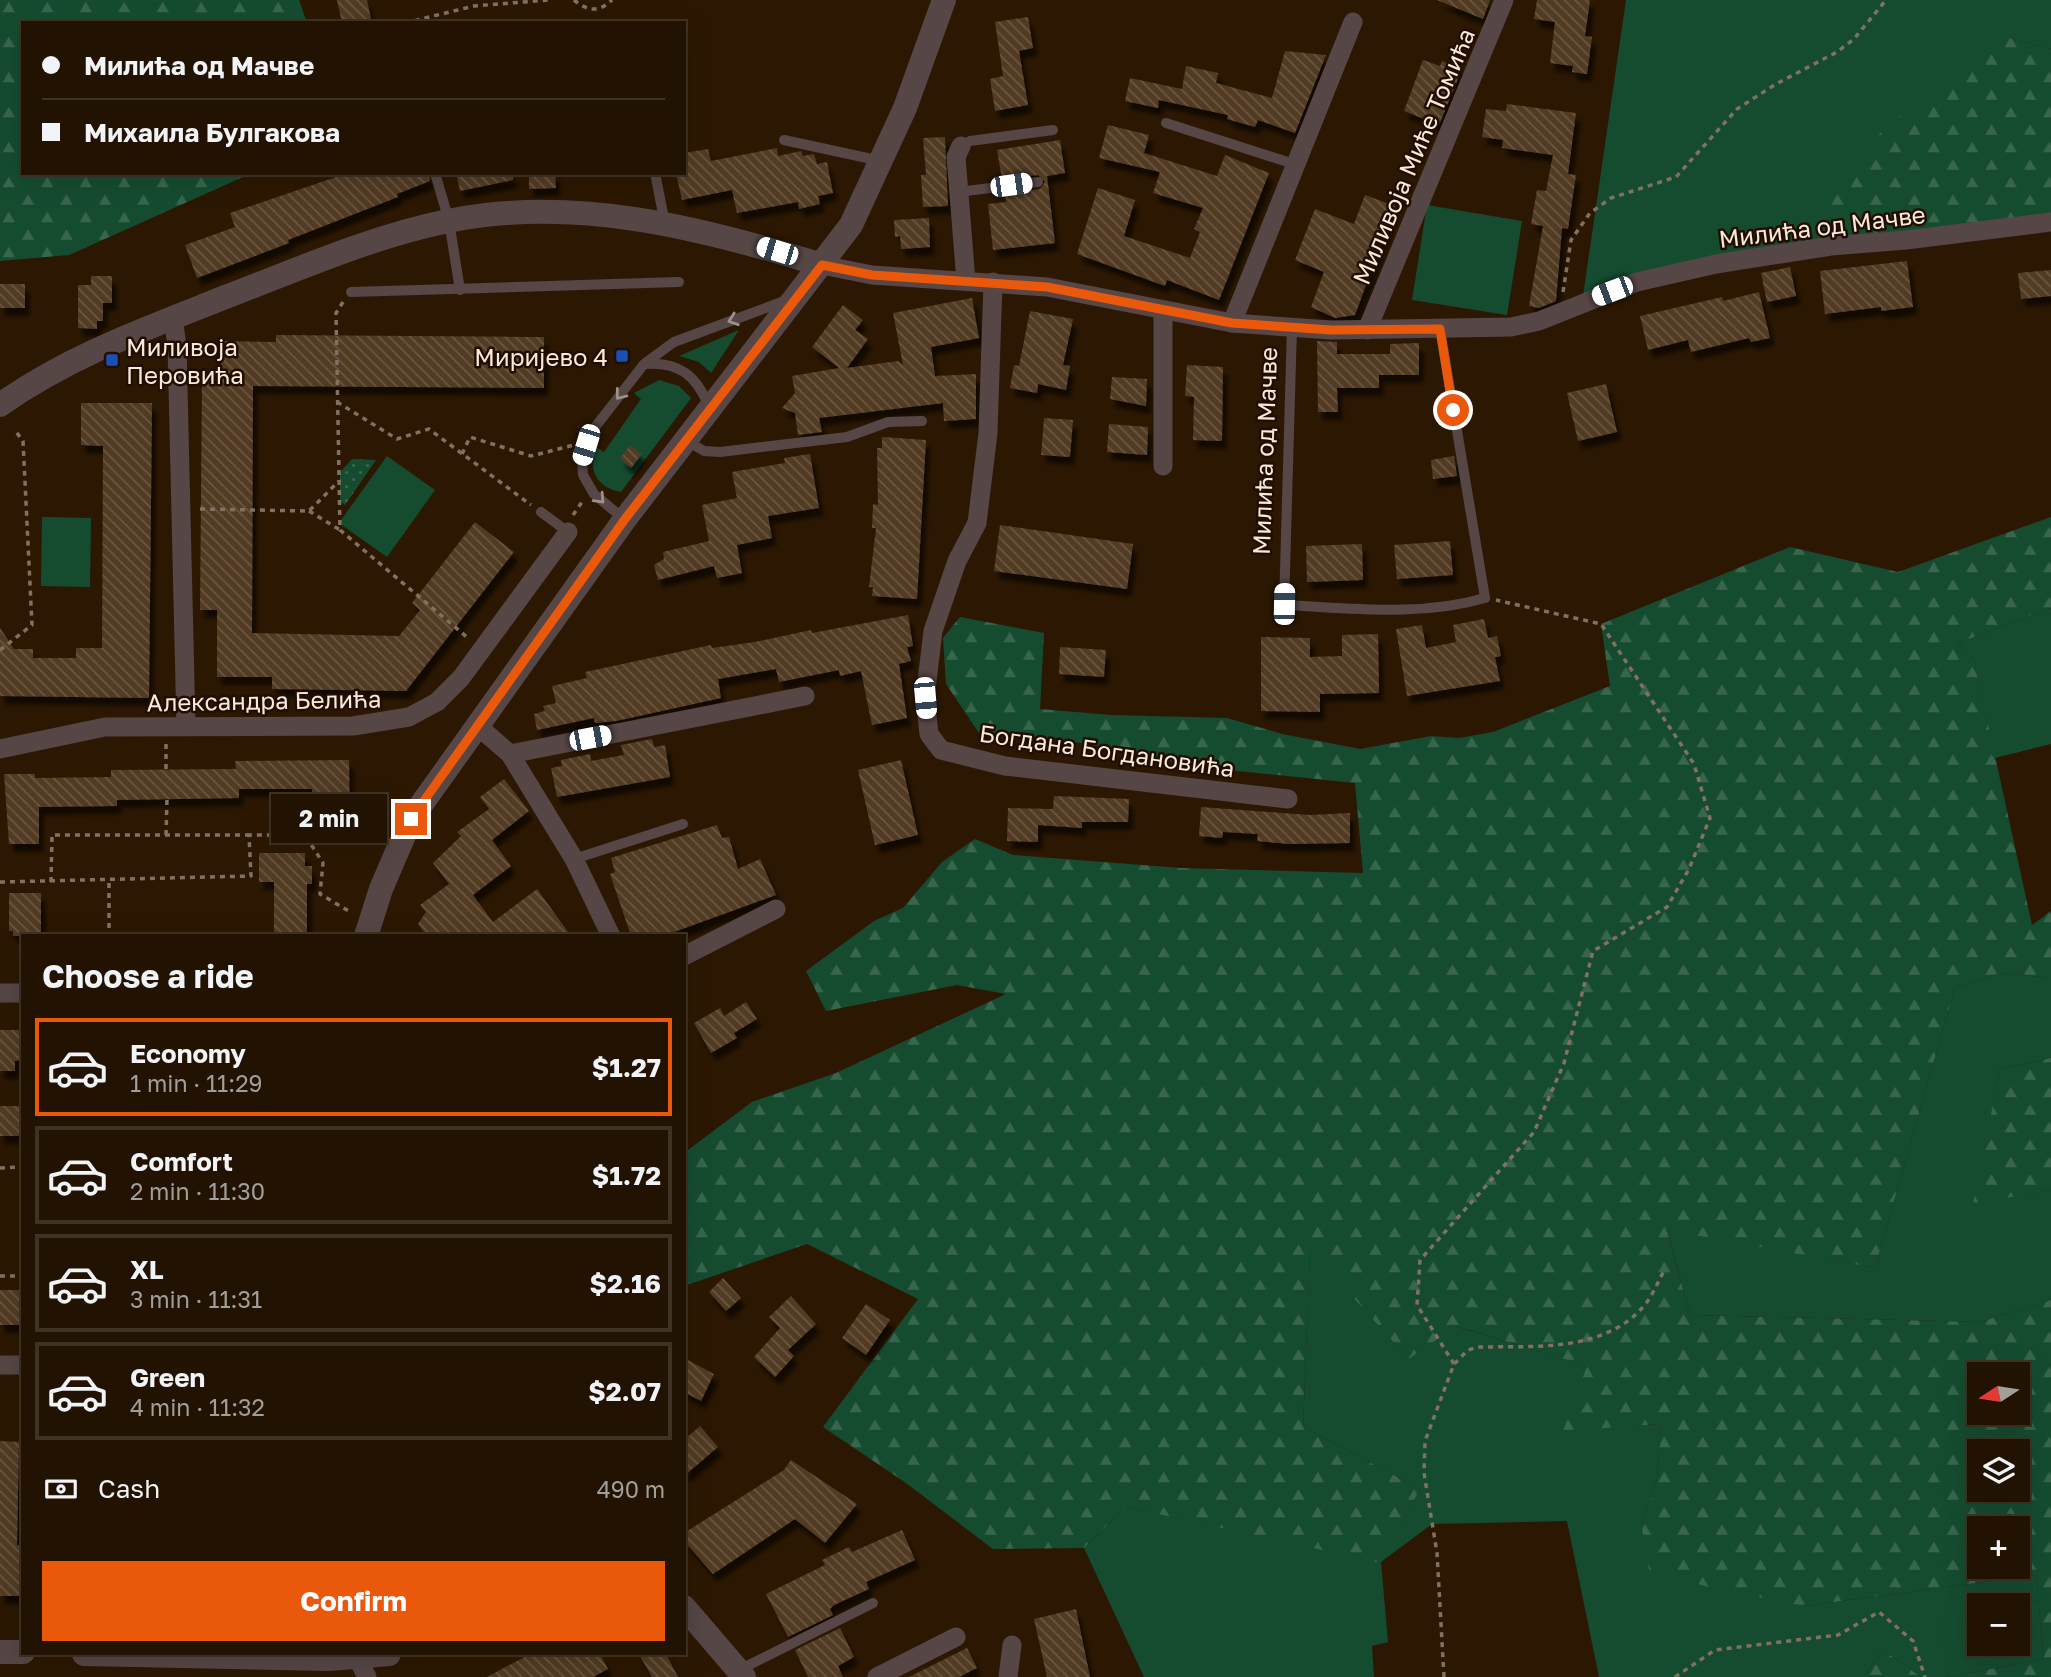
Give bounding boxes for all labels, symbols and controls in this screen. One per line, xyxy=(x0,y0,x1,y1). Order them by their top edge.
street label: Миливоја Миће Томића xyxy=(1346,24,1480,288)
text: Милића од Мачве xyxy=(84,50,314,81)
text: Михаила Булгакова xyxy=(84,117,340,148)
car xyxy=(989,172,1034,198)
street label: Милића од Мачве xyxy=(1717,199,1927,253)
car xyxy=(754,235,801,267)
car xyxy=(1589,274,1636,308)
one-way arrow xyxy=(728,311,740,325)
place label: Миливоја Перовића xyxy=(126,332,244,389)
place label: Миријево 4 xyxy=(474,342,608,371)
street label: Милића од Мачве xyxy=(1246,347,1282,555)
marker: Миријево 4 xyxy=(614,348,630,364)
marker: Миливоја Перовића xyxy=(104,352,120,368)
one-way arrow xyxy=(616,387,629,400)
route start xyxy=(1437,394,1469,426)
car xyxy=(570,422,603,468)
one-way arrow xyxy=(592,491,604,504)
car xyxy=(1274,583,1295,625)
car xyxy=(913,676,938,720)
street label: Александра Белића xyxy=(146,683,382,717)
street label: Богдана Богдановића xyxy=(978,718,1236,782)
car xyxy=(568,724,613,752)
callout: 2 min xyxy=(271,794,386,844)
route end xyxy=(395,803,427,835)
text: 2 min xyxy=(299,804,359,832)
text: Choose a ride xyxy=(42,957,254,995)
icon: car xyxy=(46,1036,109,1099)
text: Economy xyxy=(130,1038,246,1069)
text: $1.27 xyxy=(592,1052,661,1083)
text: 1 min · 11:29 xyxy=(130,1069,262,1097)
icon: car xyxy=(46,1144,109,1207)
text: Comfort xyxy=(130,1146,233,1177)
text: $1.72 xyxy=(592,1160,661,1191)
text: 2 min · 11:30 xyxy=(130,1177,265,1205)
icon: car xyxy=(46,1252,109,1315)
text: XL xyxy=(130,1254,164,1285)
text: $2.16 xyxy=(589,1268,661,1299)
text: 3 min · 11:31 xyxy=(130,1285,262,1313)
icon: car xyxy=(46,1360,109,1423)
text: Green xyxy=(130,1362,205,1393)
north arrow xyxy=(1967,1362,2030,1424)
map controls xyxy=(1967,1362,2030,1656)
text: $2.07 xyxy=(588,1376,661,1407)
text: 4 min · 11:32 xyxy=(130,1393,265,1421)
button: layers xyxy=(1967,1439,2030,1502)
icon: cash xyxy=(42,1470,80,1508)
text: Cash xyxy=(98,1473,160,1504)
text: 490 m xyxy=(597,1475,665,1503)
button: + xyxy=(1967,1516,2030,1579)
button: Confirm xyxy=(42,1561,665,1641)
button: − xyxy=(1967,1593,2030,1656)

